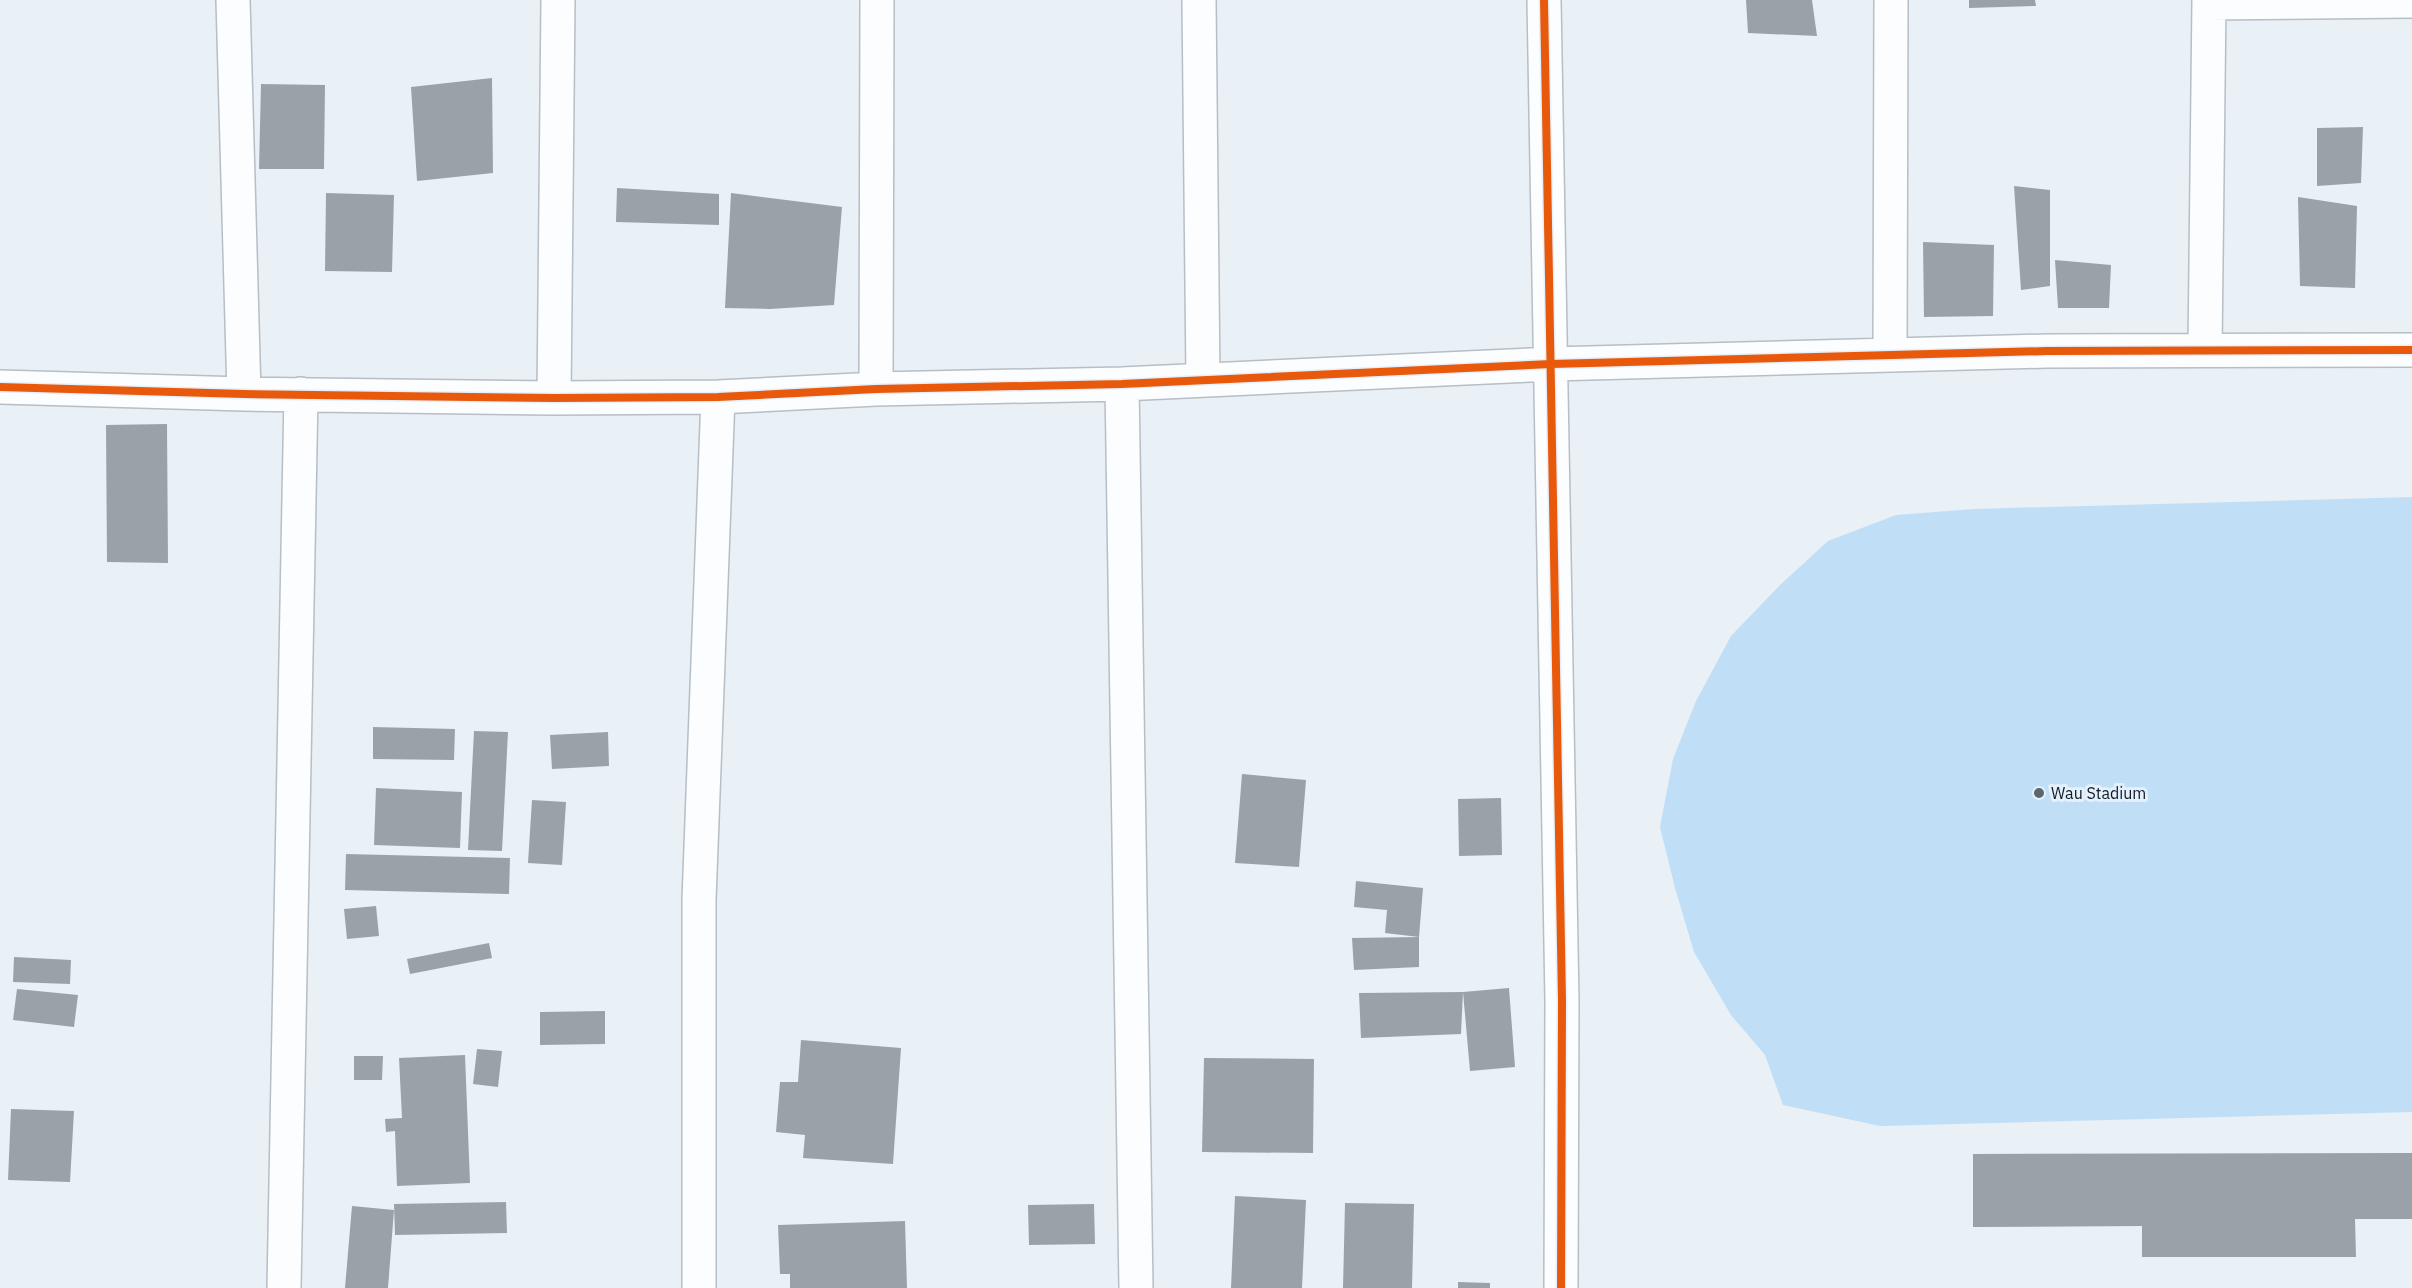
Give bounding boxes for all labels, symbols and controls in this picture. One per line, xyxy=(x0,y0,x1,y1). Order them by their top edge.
place label: Wau Stadium xyxy=(2051,783,2146,803)
marker: Wau Stadium xyxy=(2032,786,2046,800)

